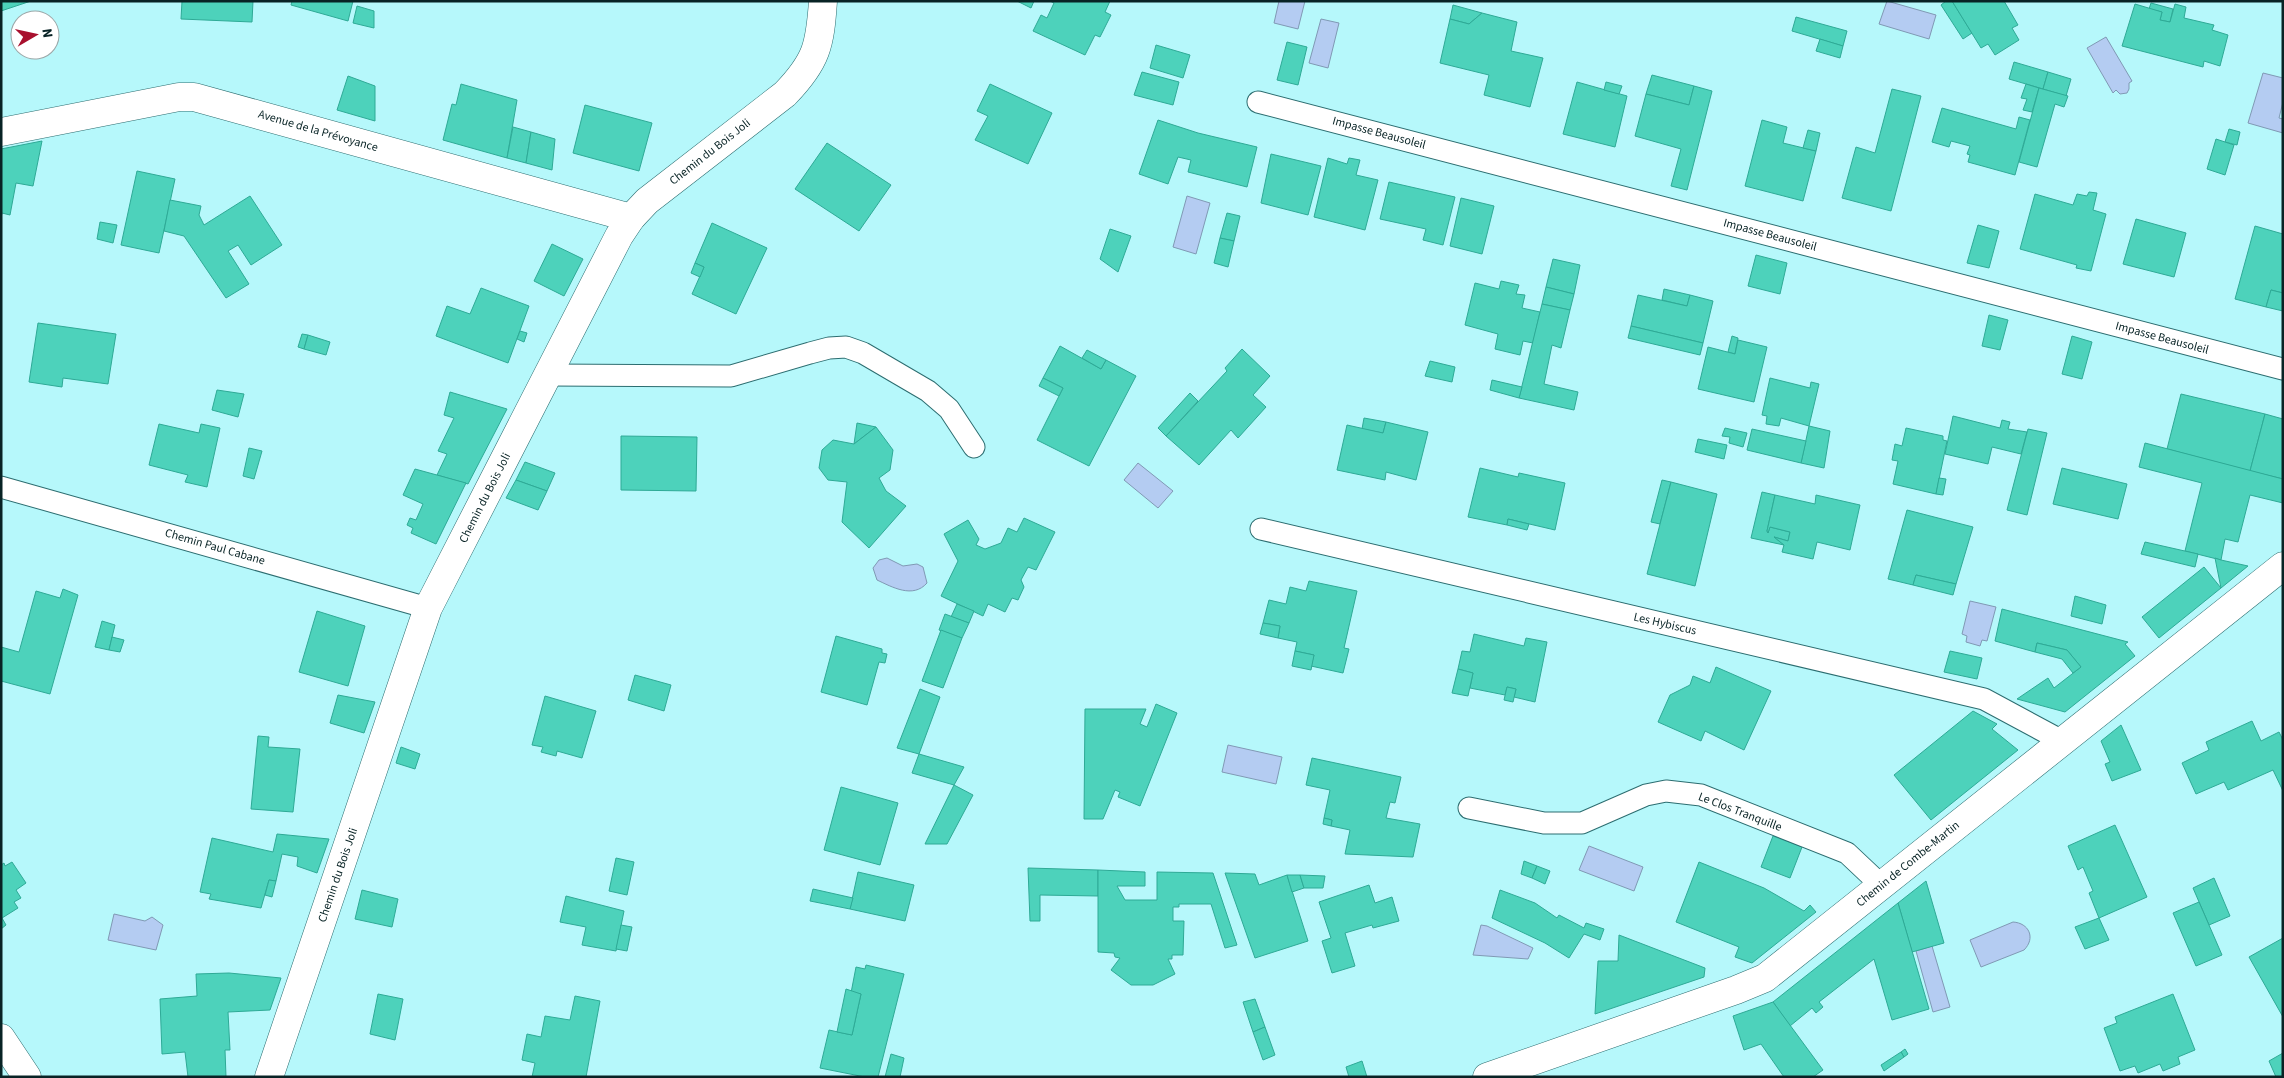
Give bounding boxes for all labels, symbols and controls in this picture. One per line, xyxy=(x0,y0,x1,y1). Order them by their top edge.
north arrow xyxy=(10,10,60,60)
text: N xyxy=(36,27,57,39)
street label: Avenue de la Prévoyance xyxy=(256,106,380,156)
street label: Impasse Beausoleil xyxy=(1330,112,1428,154)
street label: Chemin du Bois Joli xyxy=(666,115,754,189)
street label: Impasse Beausoleil xyxy=(1721,214,1819,256)
street label: Impasse Beausoleil xyxy=(2113,317,2211,359)
street label: Chemin du Bois Joli xyxy=(455,450,515,546)
street label: Chemin Paul Cabane xyxy=(163,525,267,569)
street label: Les Hybiscus xyxy=(1632,609,1698,639)
street label: Le Clos Tranquille xyxy=(1696,788,1784,836)
street label: Chemin de Combe-Martin xyxy=(1853,817,1963,911)
street label: Chemin du Bois Joli xyxy=(314,825,362,925)

